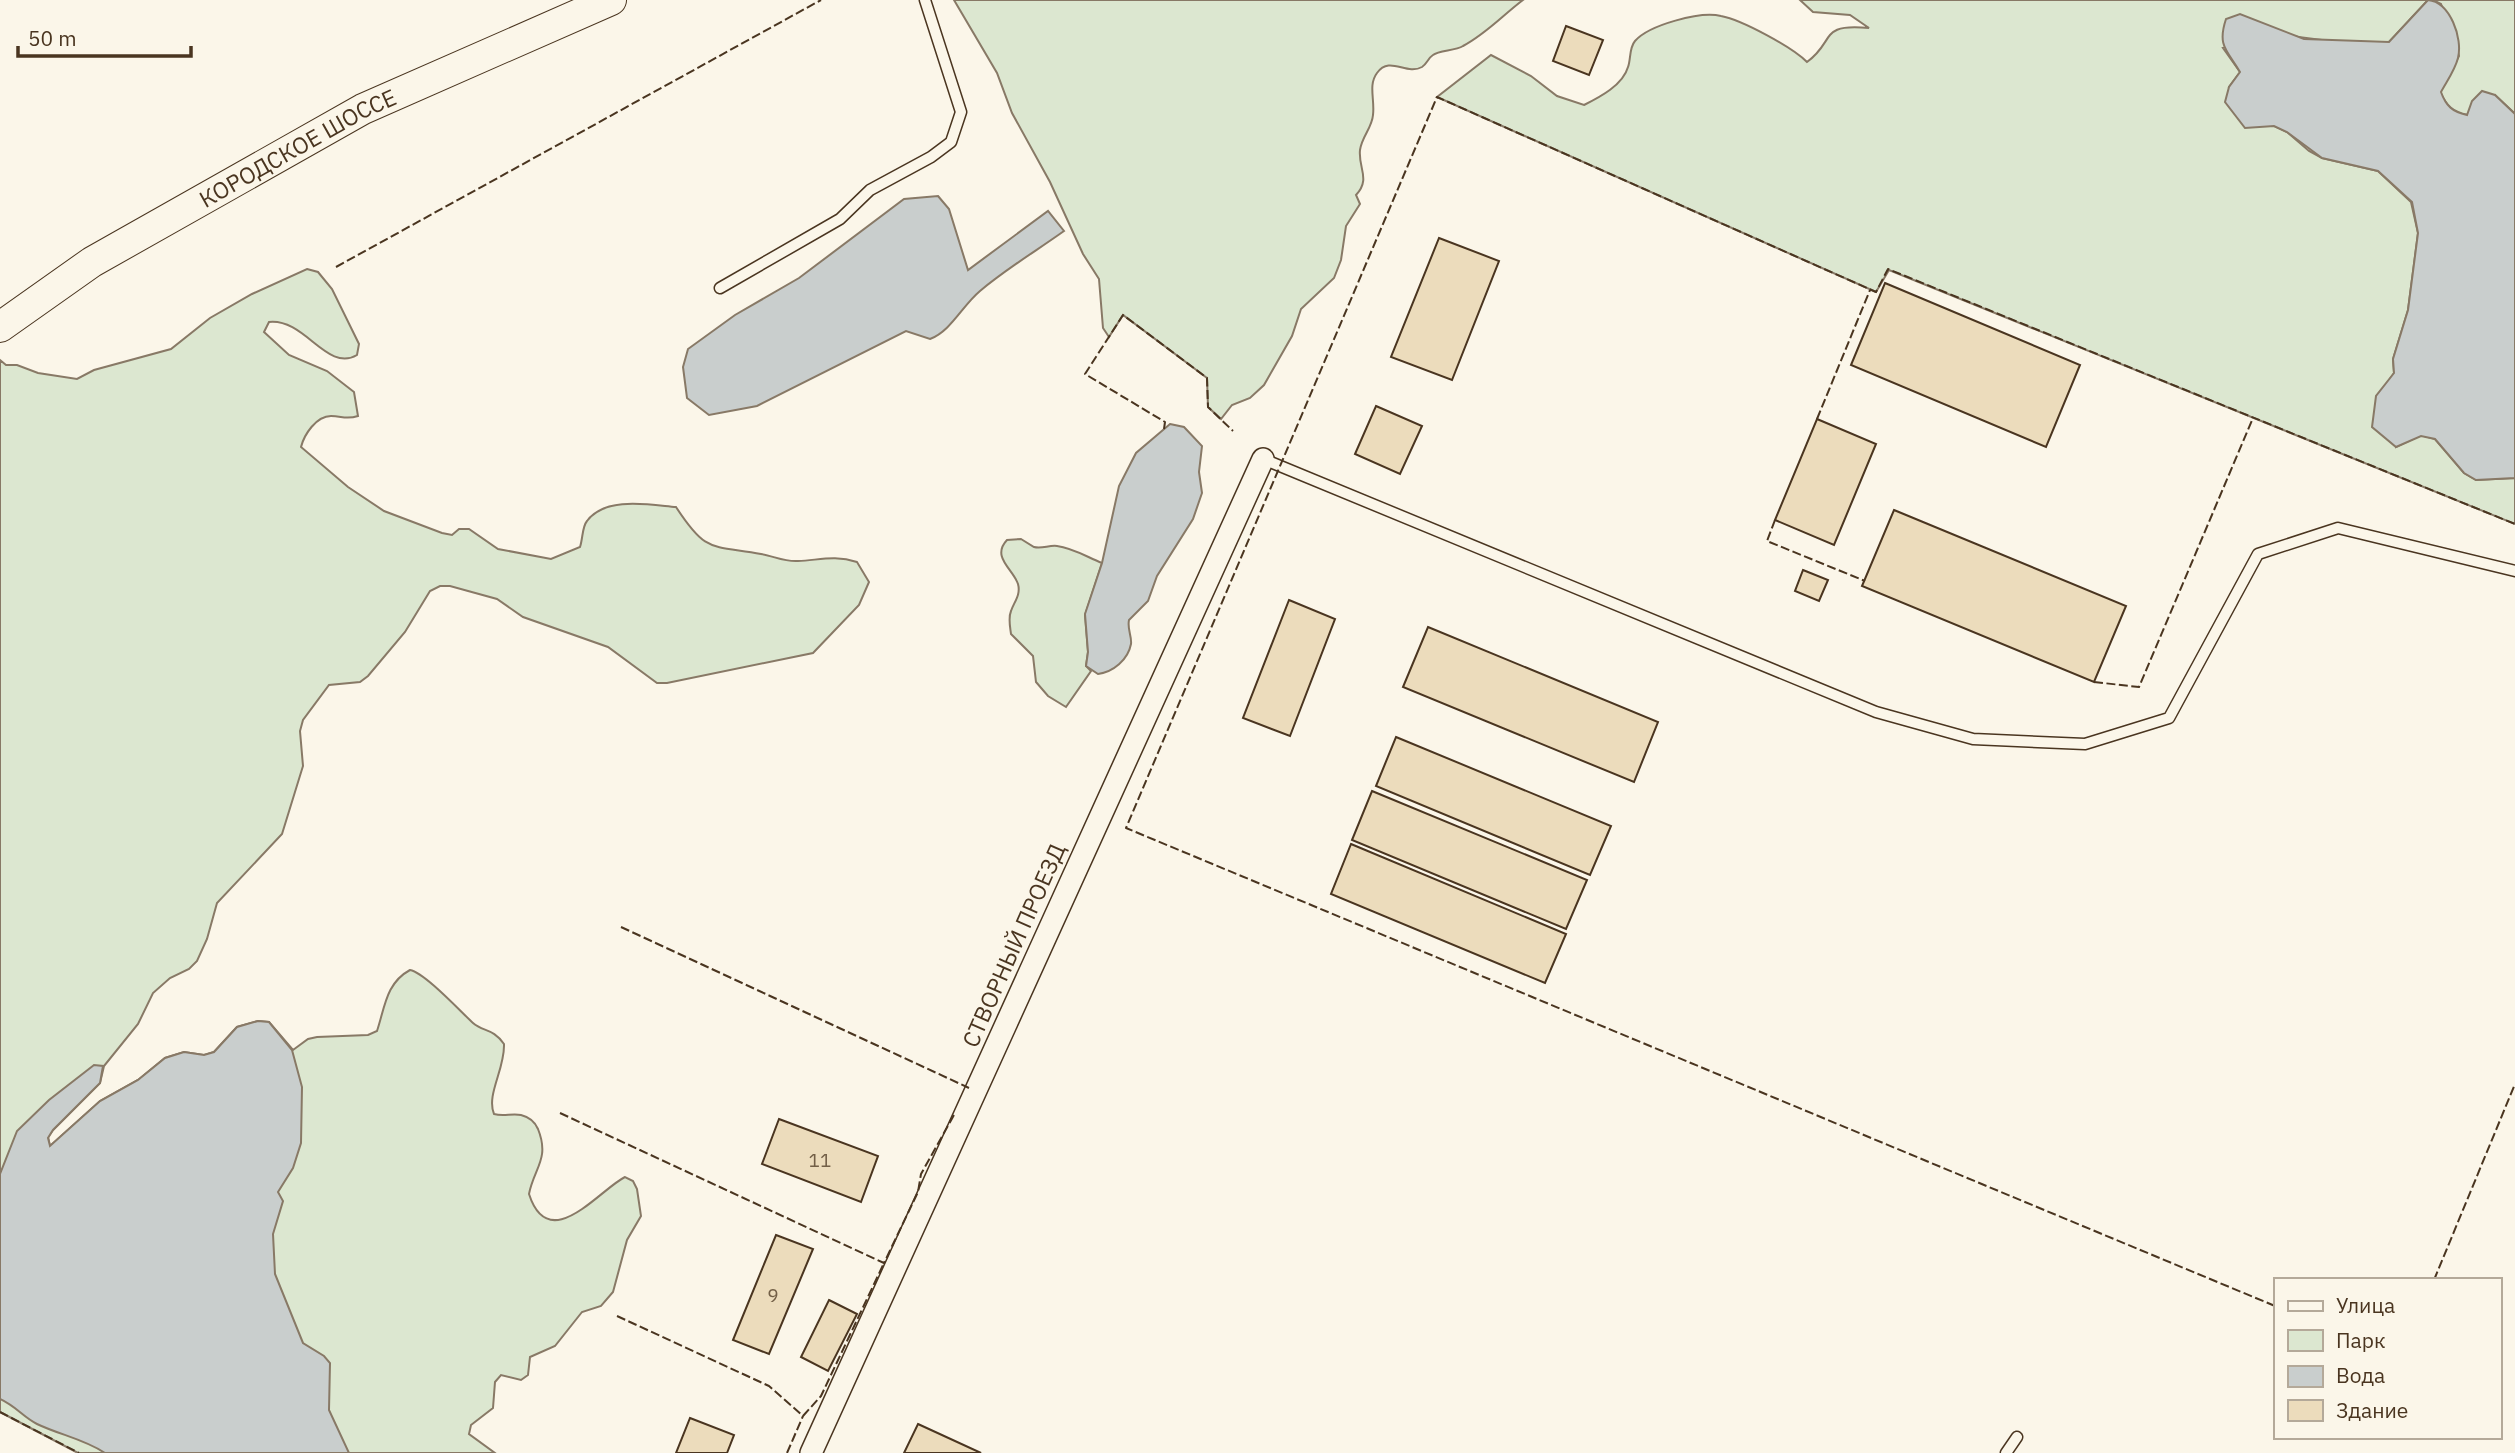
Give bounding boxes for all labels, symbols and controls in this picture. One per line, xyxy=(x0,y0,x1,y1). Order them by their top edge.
scale bar xyxy=(18,14,191,58)
text: 50 m xyxy=(28,24,77,52)
street label: КОРОДСКОЕ ШОССЕ xyxy=(193,81,401,214)
street label: СТВОРНЫЙ ПРОЕЗД xyxy=(954,838,1072,1052)
house number: 11 xyxy=(809,1148,831,1172)
legend xyxy=(2274,1278,2501,1439)
house number: 9 xyxy=(767,1283,779,1307)
text: Улица xyxy=(2336,1291,2395,1319)
text: Парк xyxy=(2336,1326,2386,1354)
text: Вода xyxy=(2336,1361,2385,1389)
text: Здание xyxy=(2336,1396,2408,1424)

